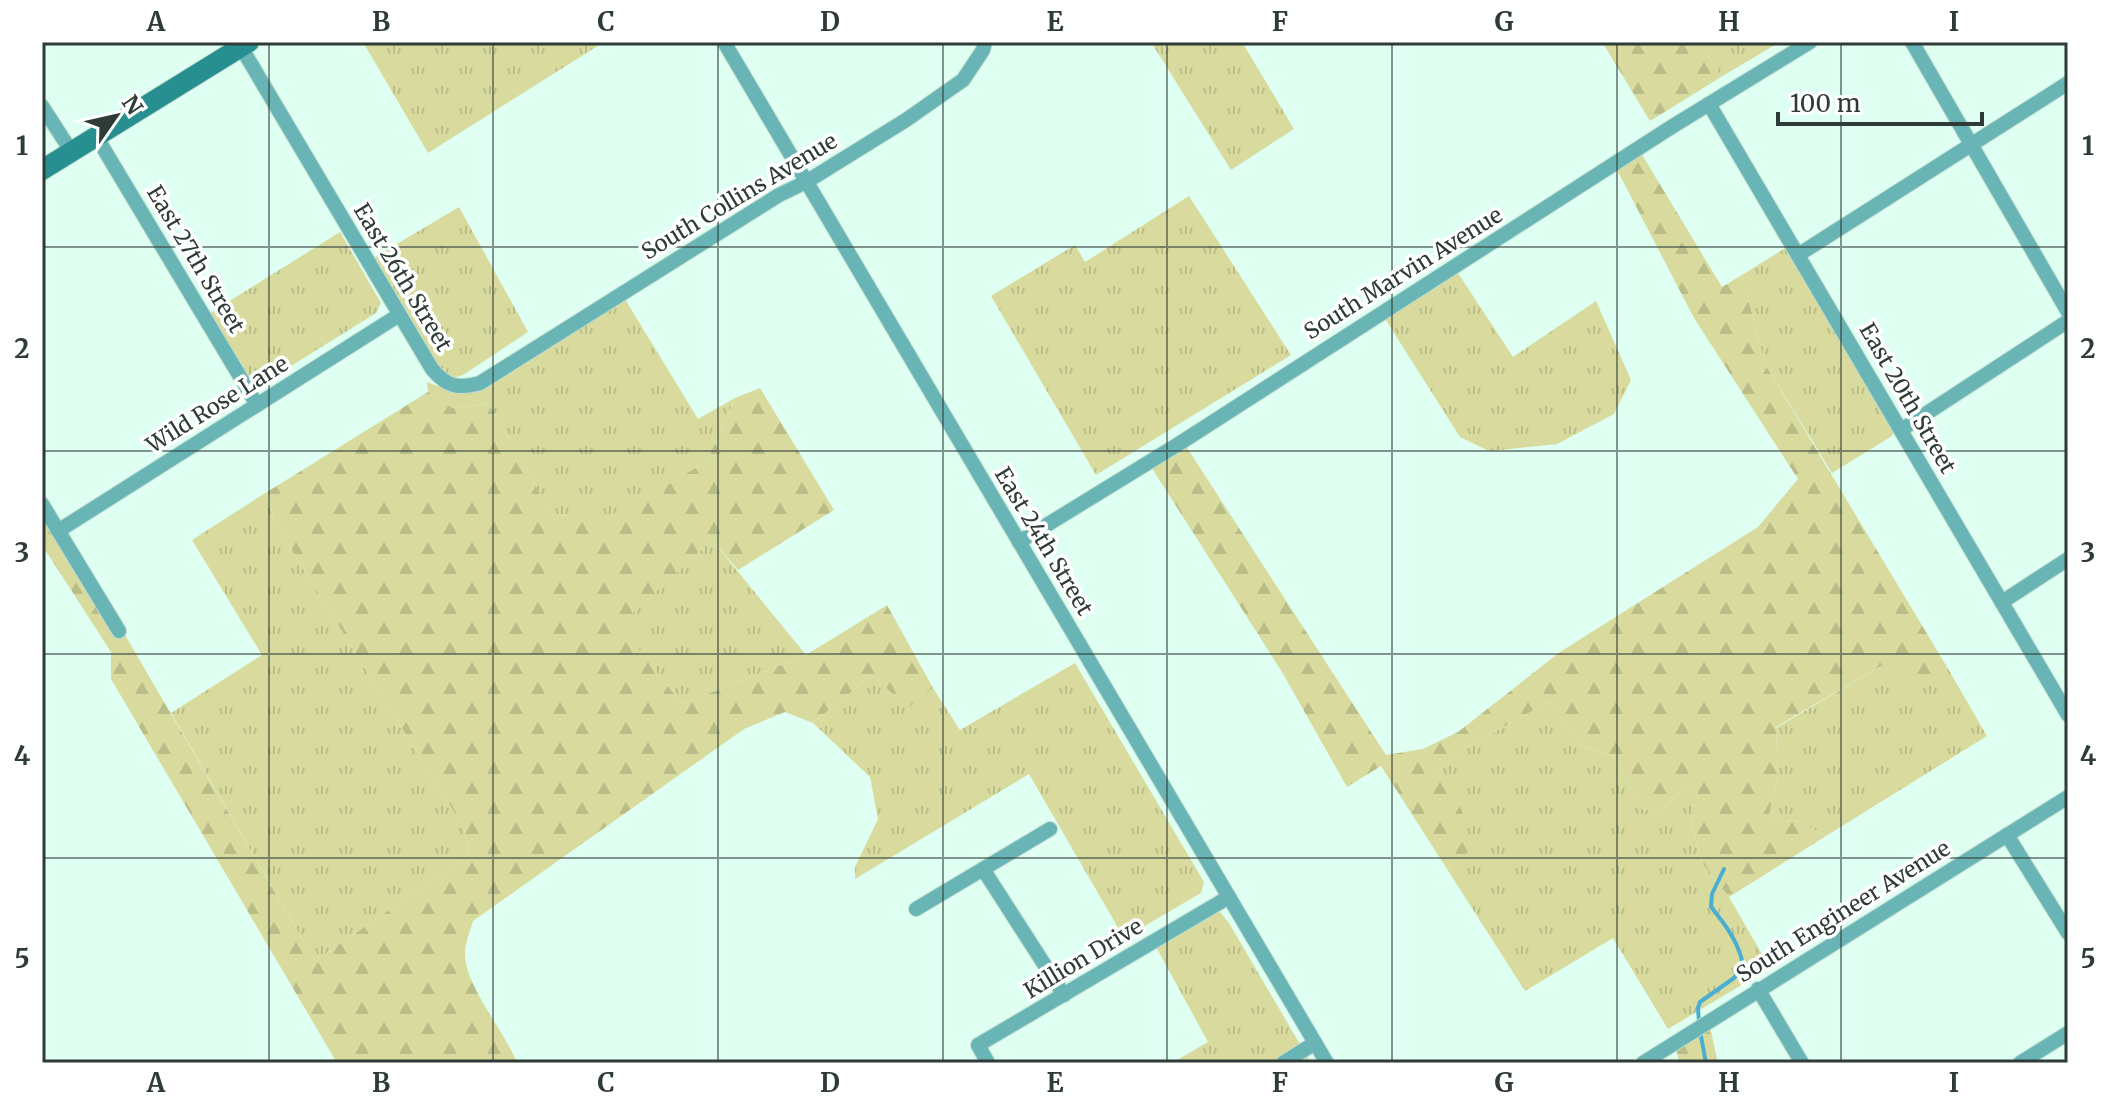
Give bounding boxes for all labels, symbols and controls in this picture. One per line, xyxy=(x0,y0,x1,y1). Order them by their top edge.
text: A xyxy=(146,5,166,38)
text: B xyxy=(372,5,390,38)
text: C xyxy=(597,5,615,38)
text: D xyxy=(820,5,840,38)
text: E xyxy=(1047,5,1064,38)
text: F xyxy=(1272,5,1288,38)
text: G xyxy=(1495,5,1514,38)
text: H xyxy=(1718,5,1740,38)
text: I xyxy=(1949,5,1959,38)
north arrow xyxy=(76,76,156,156)
scale bar xyxy=(1778,76,1982,126)
text: 100 m xyxy=(1790,88,1861,119)
text: N xyxy=(116,90,149,120)
street label: South Collins Avenue xyxy=(636,127,842,265)
text: 1 xyxy=(16,129,28,162)
text: 1 xyxy=(2082,129,2094,162)
street label: East 27th Street xyxy=(141,180,251,338)
street label: East 26th Street xyxy=(348,198,458,357)
street label: South Marvin Avenue xyxy=(1299,201,1507,345)
street label: East 20th Street xyxy=(1854,318,1963,479)
text: 2 xyxy=(14,332,30,365)
text: 2 xyxy=(2080,332,2096,365)
street label: Wild Rose Lane xyxy=(140,349,293,459)
street label: East 24th Street xyxy=(989,462,1099,621)
text: 3 xyxy=(15,536,29,569)
text: 3 xyxy=(2081,536,2095,569)
text: 4 xyxy=(14,739,31,772)
text: 4 xyxy=(2080,739,2097,772)
street label: South Engineer Avenue xyxy=(1731,834,1955,988)
street label: Killion Drive xyxy=(1019,912,1147,1004)
text: 5 xyxy=(14,942,30,975)
text: 5 xyxy=(2080,942,2096,975)
text: A xyxy=(146,1066,166,1099)
text: B xyxy=(372,1066,390,1099)
text: C xyxy=(597,1066,615,1099)
text: D xyxy=(820,1066,840,1099)
text: E xyxy=(1047,1066,1064,1099)
text: F xyxy=(1272,1066,1288,1099)
text: G xyxy=(1495,1066,1514,1099)
text: H xyxy=(1718,1066,1740,1099)
text: I xyxy=(1949,1066,1959,1099)

